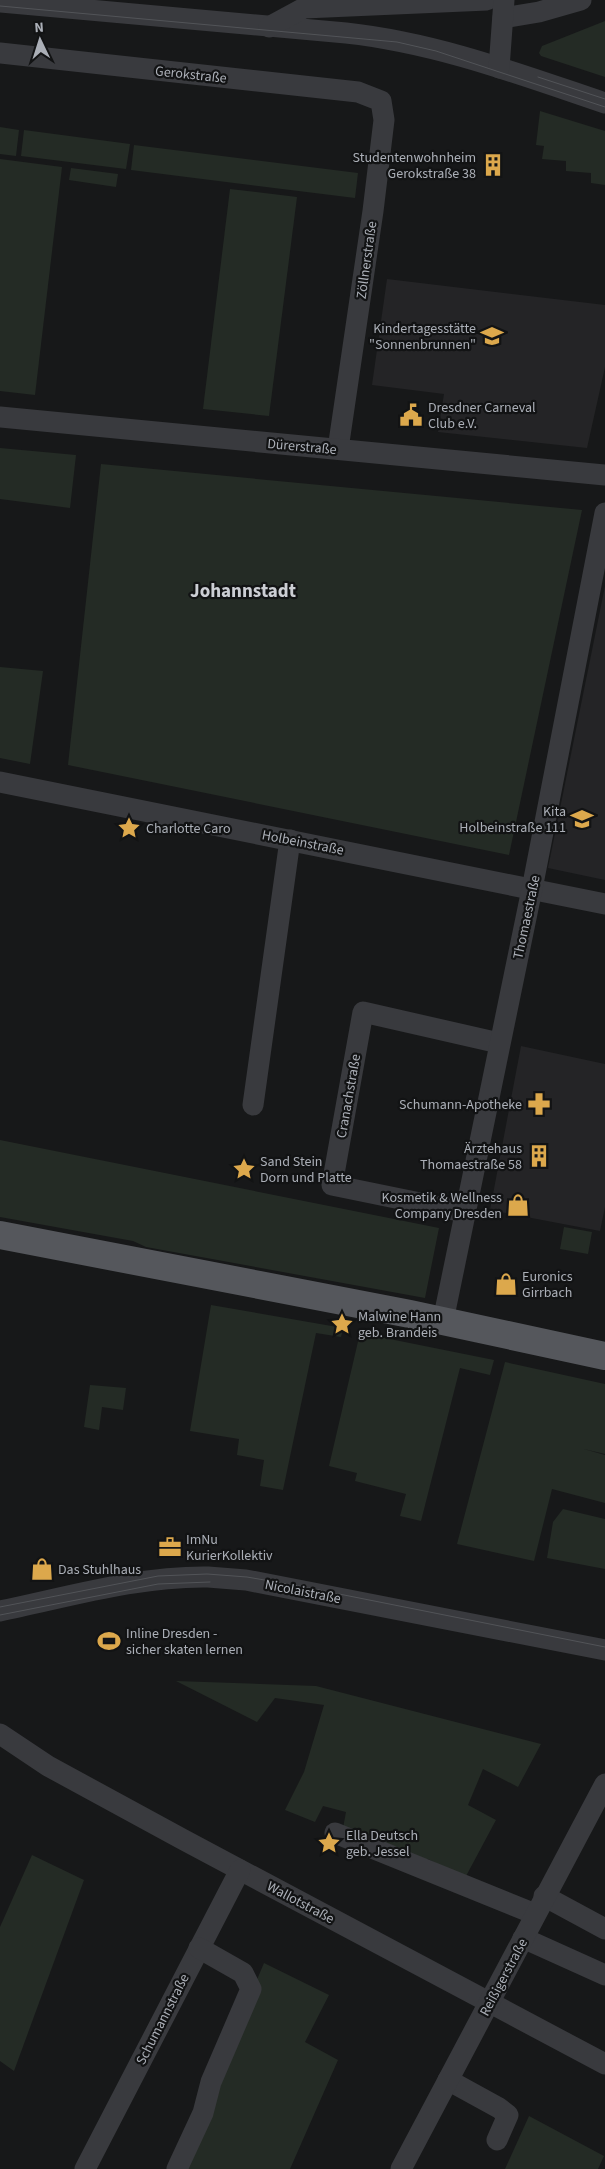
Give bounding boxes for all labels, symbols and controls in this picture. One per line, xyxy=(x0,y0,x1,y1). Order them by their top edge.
north arrow xyxy=(15,15,65,65)
text: N xyxy=(34,18,45,38)
street label: Gerokstraße xyxy=(154,61,228,89)
place label: Studentenwohnheim Gerokstraße 38 xyxy=(353,148,476,184)
building icon: Studentenwohnheim Gerokstraße 38 xyxy=(480,152,506,178)
street label: Zöllnerstraße xyxy=(352,220,382,300)
place label: Kindertagesstätte "Sonnenbrunnen" xyxy=(369,319,476,355)
school or university icon: Kindertagesstätte "Sonnenbrunnen" xyxy=(479,323,505,349)
place label: Dresdner Carneval Club e.V. xyxy=(428,398,536,434)
public building icon: Dresdner Carneval Club e.V. xyxy=(398,402,424,428)
street label: Dürerstraße xyxy=(266,434,338,460)
district label: Johannstadt xyxy=(190,578,296,605)
place label: Kita Holbeinstraße 111 xyxy=(459,802,566,838)
school or university icon: Kita Holbeinstraße 111 xyxy=(569,806,595,832)
place icon: Charlotte Caro xyxy=(116,815,142,841)
place label: Charlotte Caro xyxy=(146,819,231,839)
street label: Holbeinstraße xyxy=(260,825,345,861)
street label: Thomaestraße xyxy=(508,873,546,961)
street label: Cranachstraße xyxy=(332,1052,366,1140)
pharmacy icon: Schumann-Apotheke xyxy=(526,1091,552,1117)
place label: Schumann-Apotheke xyxy=(399,1095,522,1115)
place label: Ärztehaus Thomaestraße 58 xyxy=(420,1139,522,1175)
building icon: Ärztehaus Thomaestraße 58 xyxy=(526,1143,552,1169)
place label: Sand Stein Dorn und Platte xyxy=(260,1152,352,1188)
place icon: Sand Stein Dorn und Platte xyxy=(231,1156,257,1182)
place label: Kosmetik & Wellness Company Dresden xyxy=(382,1188,502,1224)
shop icon: Kosmetik & Wellness Company Dresden xyxy=(505,1192,531,1218)
place label: Euronics Girrbach xyxy=(522,1267,573,1303)
shop icon: Euronics Girrbach xyxy=(493,1271,519,1297)
place label: Malwine Hann geb. Brandeis xyxy=(358,1307,441,1343)
place icon: Malwine Hann geb. Brandeis xyxy=(329,1311,355,1337)
place label: ImNu KurierKollektiv xyxy=(186,1530,273,1566)
office icon: ImNu KurierKollektiv xyxy=(157,1534,183,1560)
shop icon: Das Stuhlhaus xyxy=(29,1556,55,1582)
place label: Das Stuhlhaus xyxy=(58,1560,141,1580)
street label: Nicolaistraße xyxy=(263,1575,343,1609)
place label: Inline Dresden - sicher skaten lernen xyxy=(126,1624,243,1660)
sports icon: Inline Dresden - sicher skaten lernen xyxy=(96,1628,122,1654)
place label: Ella Deutsch geb. Jessel xyxy=(346,1826,418,1862)
place icon: Ella Deutsch geb. Jessel xyxy=(316,1830,342,1856)
street label: Wallotstraße xyxy=(263,1877,338,1929)
street label: Reißigerstraße xyxy=(475,1935,533,2020)
street label: Schumannstraße xyxy=(131,1970,195,2069)

